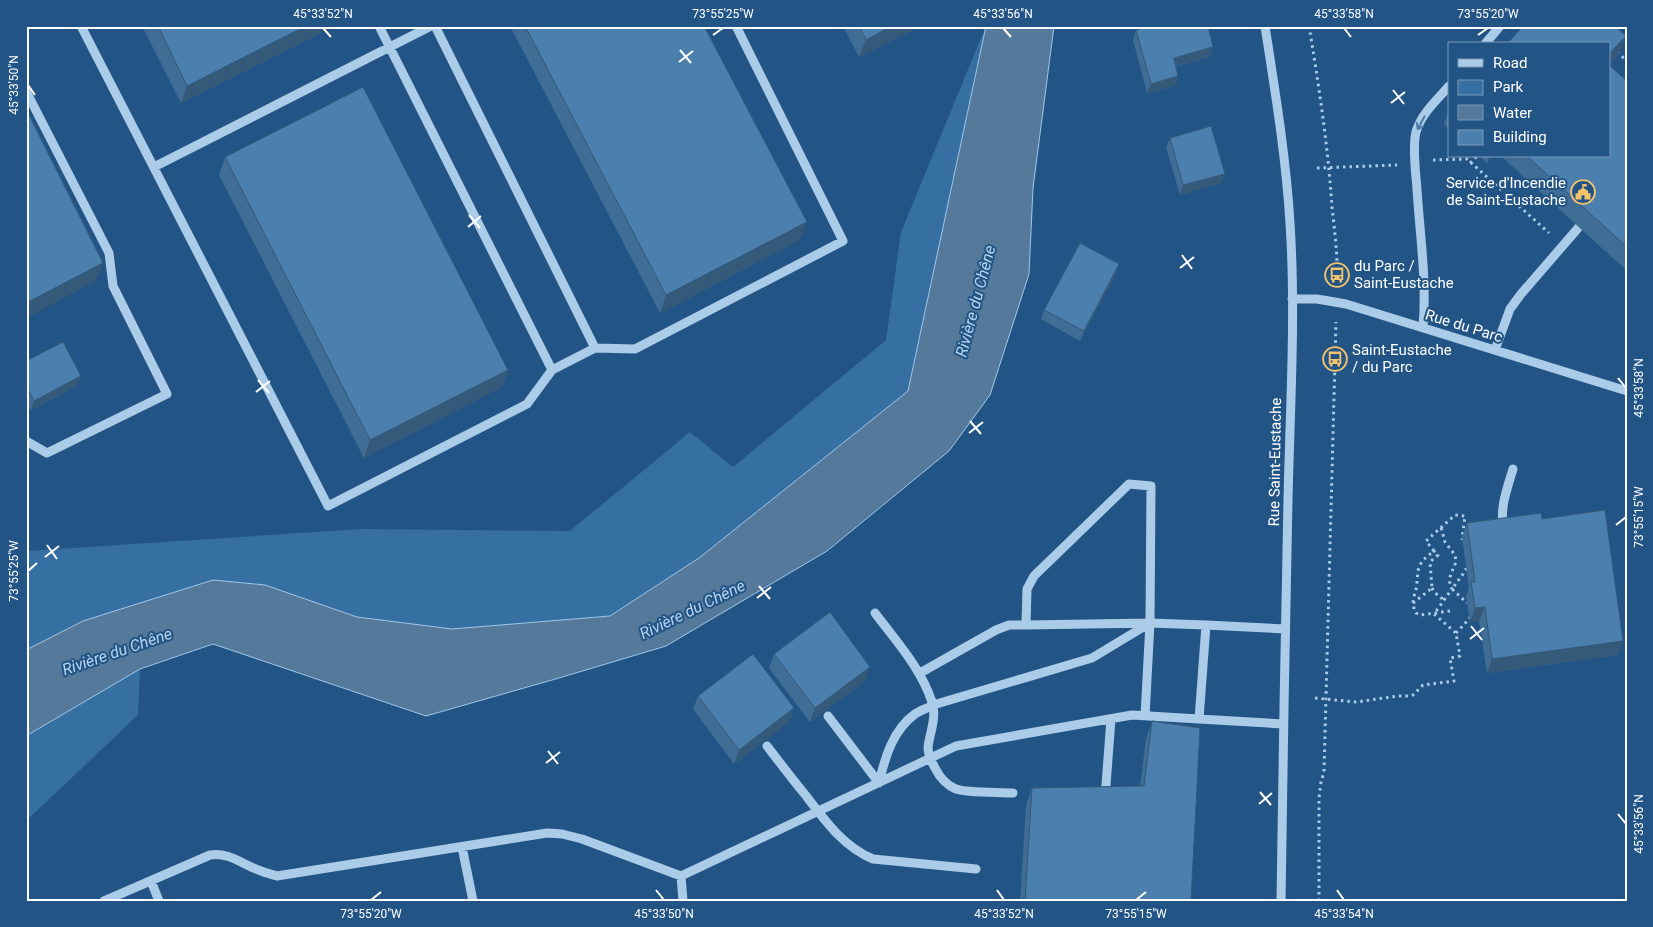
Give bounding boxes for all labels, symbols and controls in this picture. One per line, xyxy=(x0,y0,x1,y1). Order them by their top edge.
text: 45°33'52"N xyxy=(293,7,353,21)
text: 73°55'25"W xyxy=(692,7,754,21)
text: 45°33'56"N xyxy=(973,7,1033,21)
text: 45°33'58"N xyxy=(1314,7,1374,21)
text: 73°55'20"W xyxy=(1457,7,1519,21)
legend xyxy=(1448,42,1610,158)
text: Road xyxy=(1493,54,1527,72)
text: 45°33'50"N xyxy=(7,55,21,115)
text: Park xyxy=(1493,78,1524,96)
text: Water xyxy=(1493,104,1532,122)
one-way arrow xyxy=(1416,115,1426,130)
text: Building xyxy=(1493,128,1547,146)
place label: Service d'Incendie de Saint-Eustache xyxy=(1446,174,1566,209)
public building icon: Service d'Incendie de Saint-Eustache xyxy=(1570,179,1596,205)
water label: Rivière du Chêne xyxy=(951,243,1000,359)
place label: du Parc / Saint-Eustache xyxy=(1354,257,1454,292)
bus stop icon: du Parc / Saint-Eustache xyxy=(1324,262,1350,288)
street label: Rue du Parc xyxy=(1423,306,1505,346)
place label: Saint-Eustache / du Parc xyxy=(1352,341,1452,376)
bus stop icon: Saint-Eustache / du Parc xyxy=(1322,346,1348,372)
text: 45°33'58"N xyxy=(1632,358,1646,418)
street label: Rue Saint-Eustache xyxy=(1265,397,1285,527)
text: 73°55'15"W xyxy=(1632,486,1646,548)
text: 73°55'25"W xyxy=(7,540,21,602)
water label: Rivière du Chêne xyxy=(636,576,748,643)
water label: Rivière du Chêne xyxy=(60,624,175,679)
text: 45°33'56"N xyxy=(1632,794,1646,854)
text: 73°55'20"W xyxy=(340,907,402,921)
text: 45°33'50"N xyxy=(634,907,694,921)
text: 45°33'52"N xyxy=(974,907,1034,921)
text: 73°55'15"W xyxy=(1105,907,1167,921)
text: 45°33'54"N xyxy=(1314,907,1374,921)

